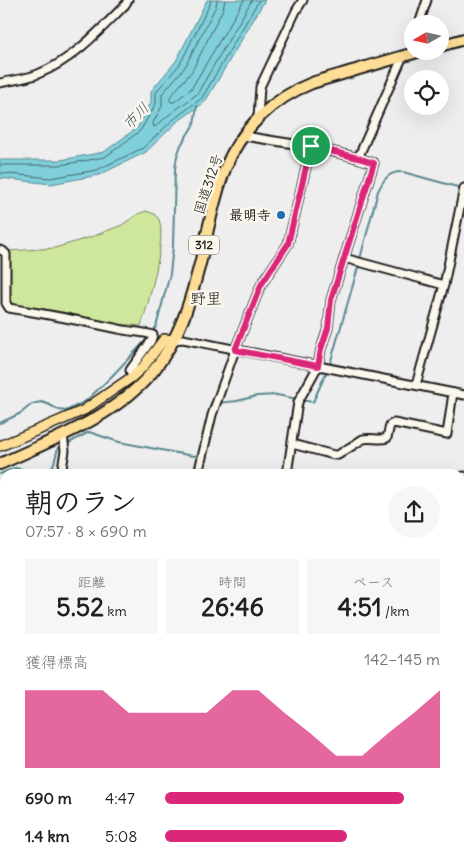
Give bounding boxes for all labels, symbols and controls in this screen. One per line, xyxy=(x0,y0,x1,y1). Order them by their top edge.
north arrow xyxy=(404,15,449,60)
map controls xyxy=(404,15,449,115)
button: locate xyxy=(404,70,449,115)
water label: 市川 xyxy=(118,98,153,133)
pin xyxy=(290,125,332,167)
icon: arrive xyxy=(297,132,325,160)
street label: 国道312号 xyxy=(190,151,226,217)
place label: 最明寺 xyxy=(229,206,271,224)
marker: 最明寺 xyxy=(275,209,287,221)
road number: 312 xyxy=(189,236,219,254)
district label: 野里 xyxy=(190,288,222,308)
text: 朝のラン xyxy=(25,484,137,520)
button: share xyxy=(388,486,440,538)
text: 07:57 · 8 × 690 m xyxy=(25,521,147,541)
text: 距離 xyxy=(78,573,106,591)
text: 時間 xyxy=(219,573,247,591)
text: ペース xyxy=(353,573,394,591)
text: 5.52 xyxy=(56,591,104,623)
text: 26:46 xyxy=(201,591,264,623)
text: 4:51 xyxy=(337,591,382,623)
text: km xyxy=(104,602,127,620)
text: /km xyxy=(382,602,410,620)
text: 142–145 m xyxy=(364,649,440,669)
text: 獲得標高 xyxy=(25,652,89,672)
text: 690 m xyxy=(25,788,72,808)
text: 4:47 xyxy=(105,788,135,808)
text: 1.4 km xyxy=(25,826,70,846)
text: 5:08 xyxy=(105,826,138,846)

